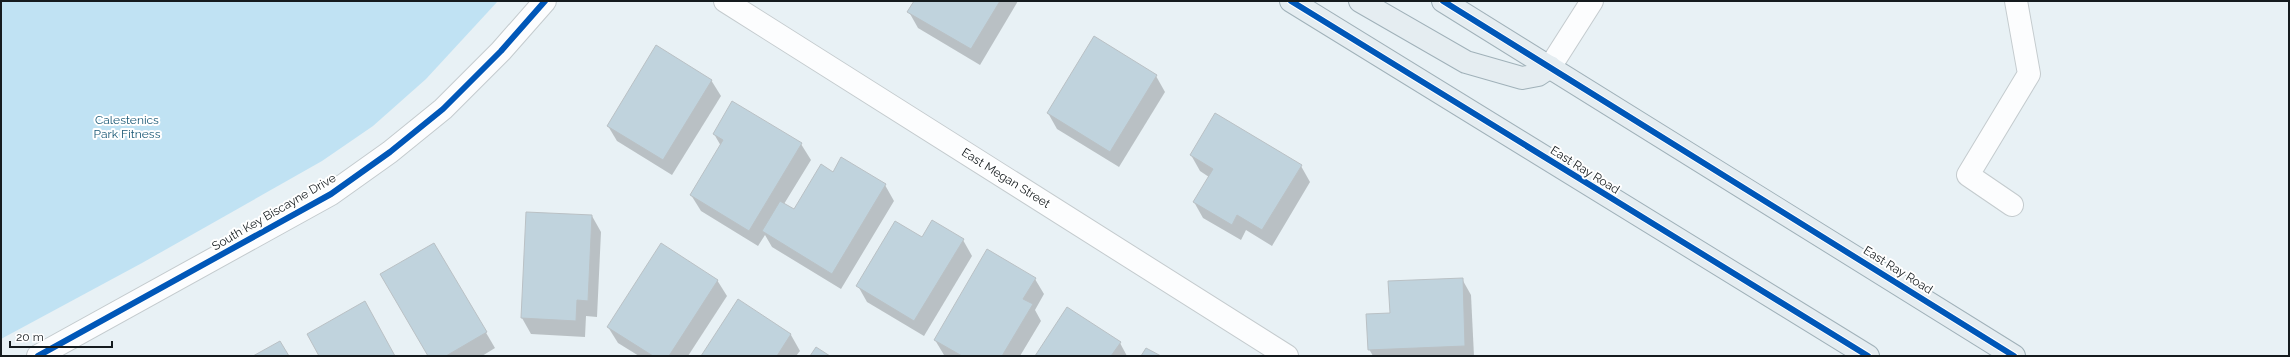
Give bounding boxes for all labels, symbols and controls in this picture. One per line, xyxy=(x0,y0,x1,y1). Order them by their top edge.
park label: Calestenics Park Fitness xyxy=(94,113,161,141)
street label: East Ray Road xyxy=(1548,143,1622,197)
street label: East Megan Street xyxy=(959,145,1053,211)
street label: South Key Biscayne Drive xyxy=(210,171,338,253)
street label: East Ray Road xyxy=(1861,243,1935,297)
scale bar xyxy=(10,323,112,349)
text: 20 m xyxy=(16,330,44,344)

